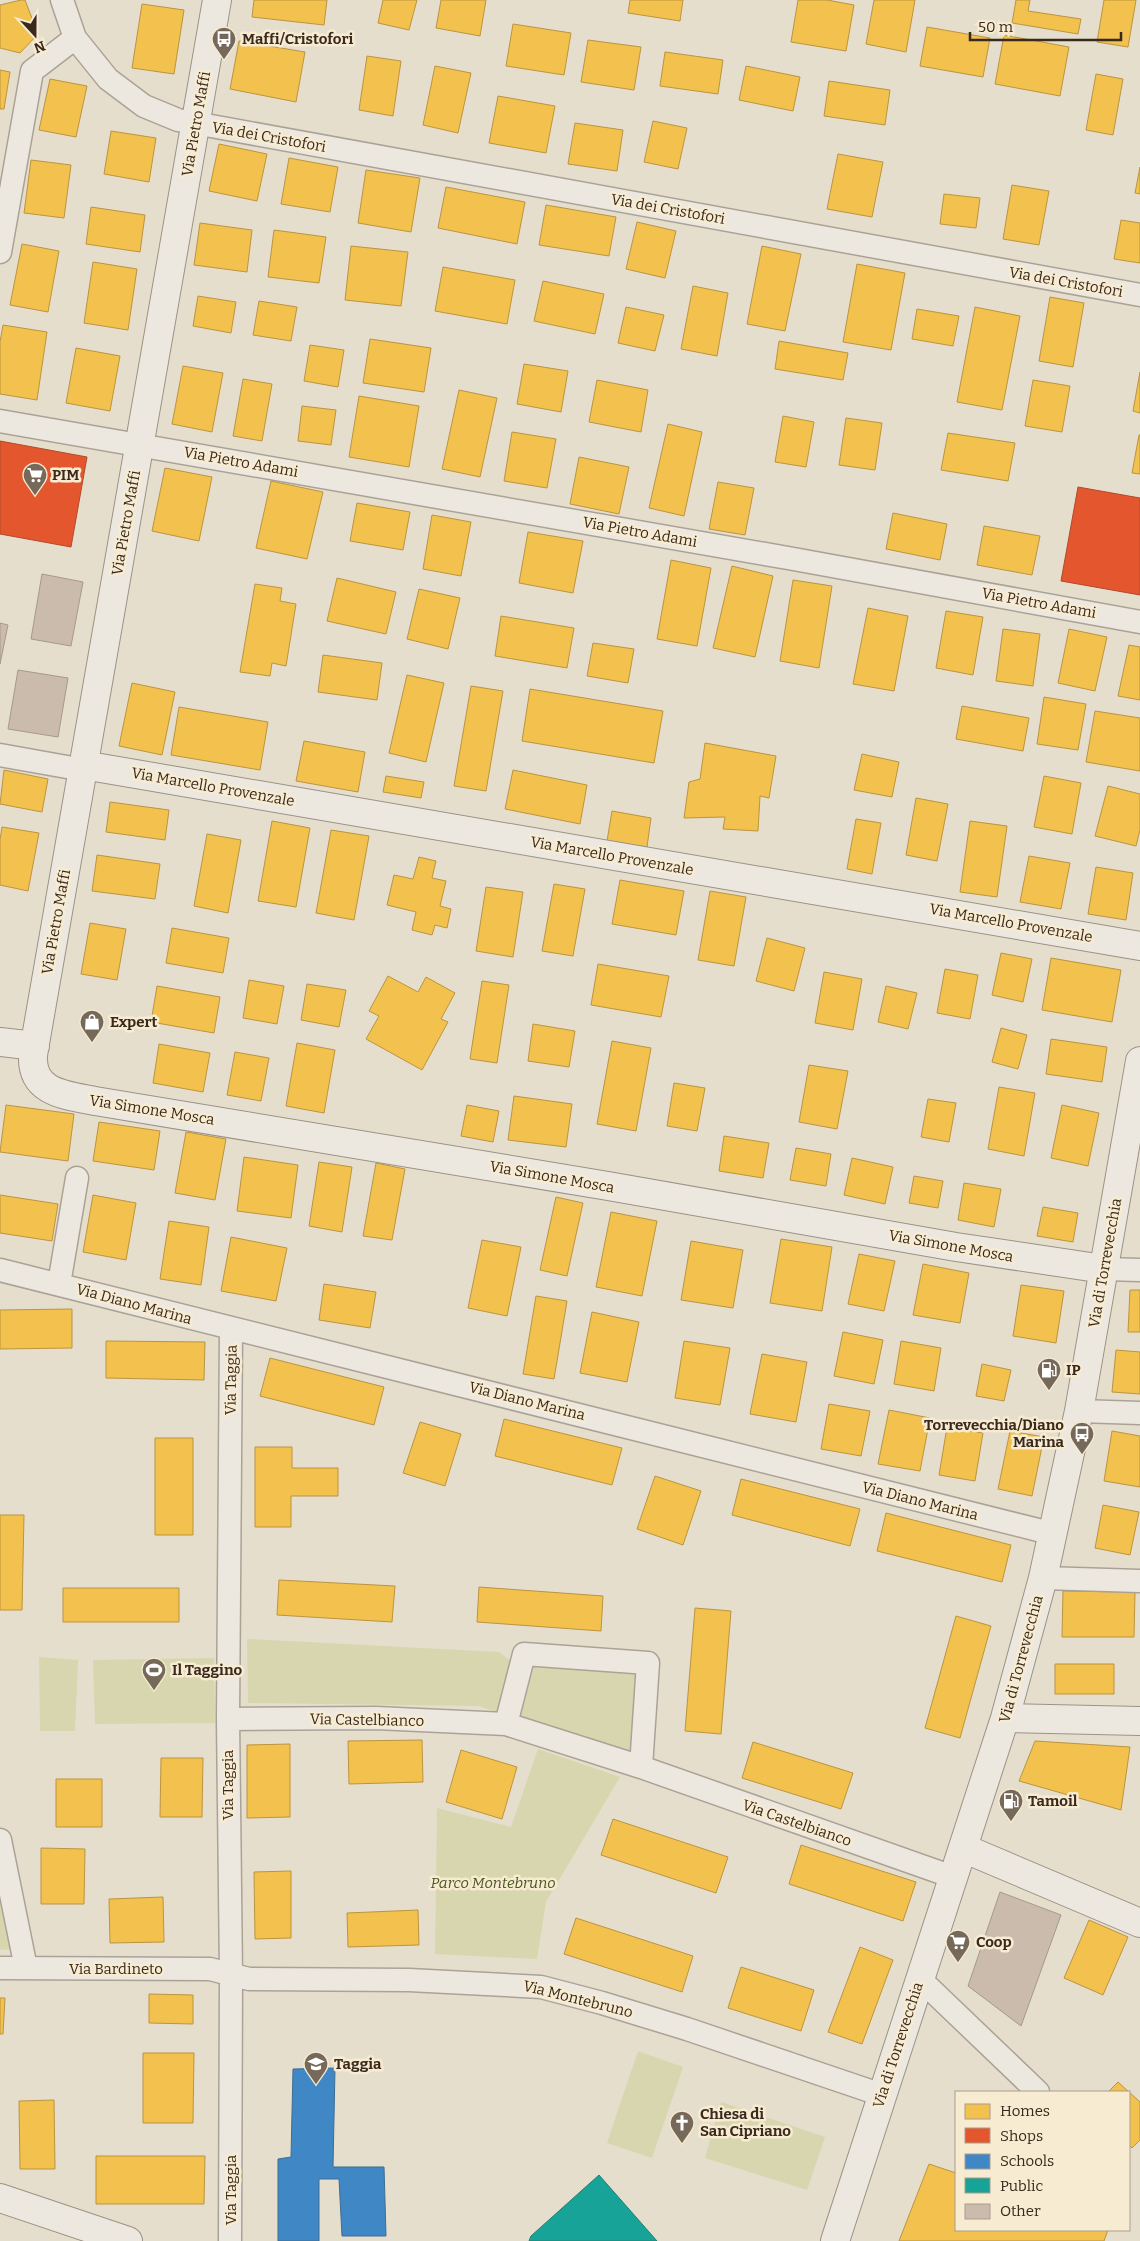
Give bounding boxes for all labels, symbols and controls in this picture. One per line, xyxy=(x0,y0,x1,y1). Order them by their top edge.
north arrow xyxy=(10,10,60,60)
scale bar xyxy=(970,10,1121,42)
text: 50 m xyxy=(978,18,1014,36)
bus stop icon: Maffi/Cristofori xyxy=(211,26,237,60)
place label: Maffi/Cristofori xyxy=(242,30,353,48)
text: N xyxy=(31,37,48,57)
street label: Via Pietro Maffi xyxy=(178,69,214,178)
street label: Via dei Cristofori xyxy=(211,118,328,156)
street label: Via dei Cristofori xyxy=(610,190,727,228)
street label: Via dei Cristofori xyxy=(1008,263,1125,301)
street label: Via Pietro Adami xyxy=(182,443,300,481)
supermarket icon: PIM xyxy=(22,462,48,496)
place label: PIM xyxy=(52,466,79,484)
street label: Via Pietro Maffi xyxy=(108,468,144,577)
street label: Via Pietro Adami xyxy=(581,513,699,551)
street label: Via Pietro Adami xyxy=(980,584,1098,622)
street label: Via Marcello Provenzale xyxy=(130,764,296,810)
street label: Via Marcello Provenzale xyxy=(529,833,695,879)
street label: Via Pietro Maffi xyxy=(38,867,74,976)
street label: Via Marcello Provenzale xyxy=(928,900,1094,946)
shop icon: Expert xyxy=(79,1009,105,1043)
place label: Expert xyxy=(110,1013,158,1031)
street label: Via Simone Mosca xyxy=(88,1091,216,1129)
street label: Via Simone Mosca xyxy=(488,1157,616,1197)
street label: Via di Torrevecchia xyxy=(1085,1197,1125,1329)
street label: Via Simone Mosca xyxy=(887,1226,1015,1266)
street label: Via Diano Marina xyxy=(74,1280,194,1328)
street label: Via Taggia xyxy=(221,1345,241,1415)
fuel station icon: IP xyxy=(1036,1357,1062,1391)
place label: IP xyxy=(1066,1361,1081,1379)
street label: Via Diano Marina xyxy=(467,1378,587,1424)
place label: Torrevecchia/Diano Marina xyxy=(924,1416,1065,1451)
bus stop icon: Torrevecchia/Diano Marina xyxy=(1069,1421,1095,1455)
street label: Via Diano Marina xyxy=(860,1478,980,1524)
street label: Via di Torrevecchia xyxy=(995,1593,1047,1725)
sports icon: Il Taggino xyxy=(141,1657,167,1691)
place label: Il Taggino xyxy=(172,1661,243,1679)
street label: Via Castelbianco xyxy=(310,1710,424,1730)
street label: Via Taggia xyxy=(219,1750,237,1820)
fuel station icon: Tamoil xyxy=(998,1788,1024,1822)
place label: Tamoil xyxy=(1028,1792,1078,1810)
street label: Via Castelbianco xyxy=(740,1796,854,1850)
park label: Parco Montebruno xyxy=(430,1874,556,1892)
supermarket icon: Coop xyxy=(945,1929,971,1963)
place label: Coop xyxy=(976,1933,1012,1951)
street label: Via Bardineto xyxy=(69,1960,163,1978)
street label: Via Montebruno xyxy=(521,1977,635,2021)
street label: Via di Torrevecchia xyxy=(869,1980,927,2110)
school or university icon: Taggia xyxy=(303,2051,329,2085)
place label: Taggia xyxy=(334,2055,382,2073)
legend xyxy=(955,2091,1130,2231)
text: Homes xyxy=(1000,2102,1050,2120)
place label: Chiesa di San Cipriano xyxy=(700,2105,791,2140)
church icon: Chiesa di San Cipriano xyxy=(669,2110,695,2144)
text: Shops xyxy=(1000,2127,1043,2145)
text: Schools xyxy=(1000,2152,1054,2170)
street label: Via Taggia xyxy=(222,2155,240,2225)
text: Public xyxy=(1000,2177,1044,2195)
text: Other xyxy=(1000,2202,1041,2220)

